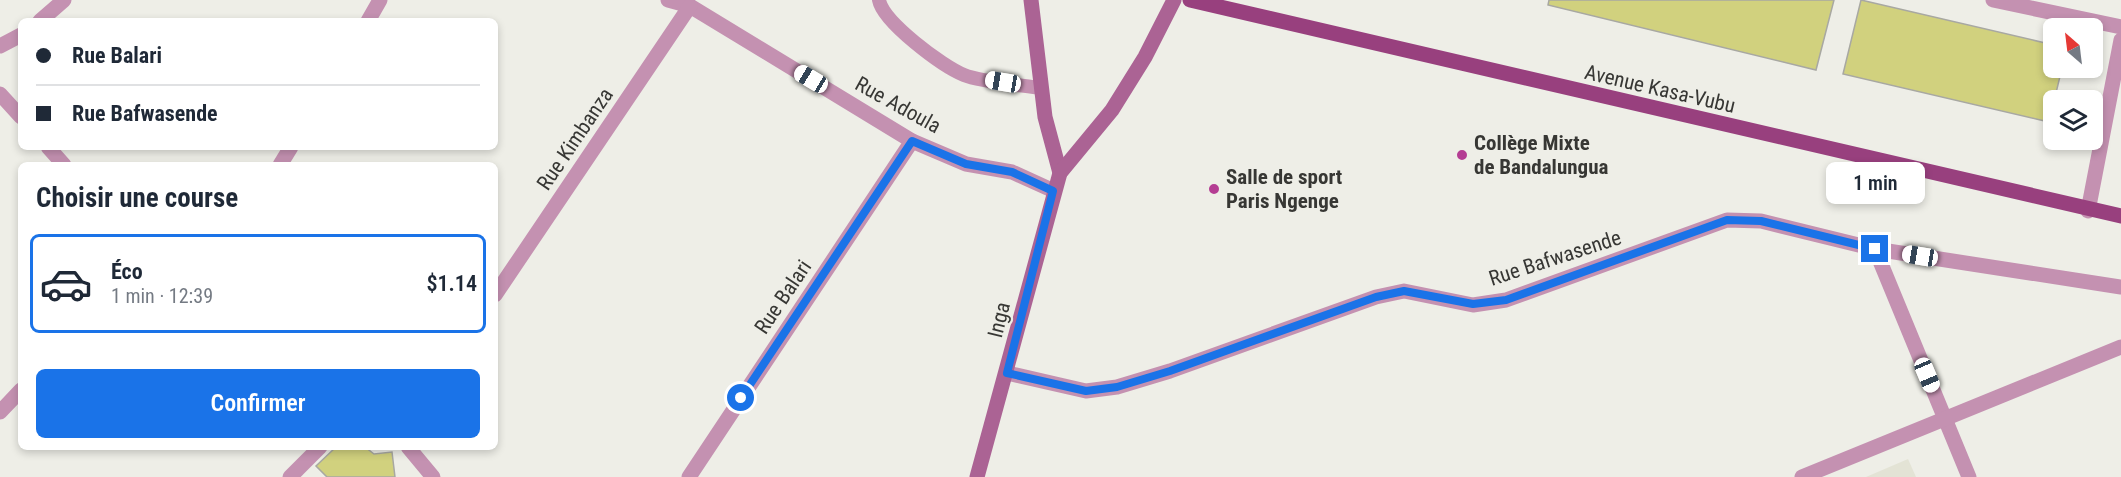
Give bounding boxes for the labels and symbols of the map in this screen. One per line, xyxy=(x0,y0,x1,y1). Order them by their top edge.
north arrow xyxy=(2043,18,2103,78)
street label: Avenue Kasa-Vubu xyxy=(1582,60,1738,118)
car xyxy=(791,62,831,96)
car xyxy=(984,70,1022,94)
street label: Rue Adoula xyxy=(851,72,945,138)
street label: Rue Kimbanza xyxy=(532,83,618,195)
place label: Collège Mixte de Bandalungua xyxy=(1474,131,1608,179)
marker: Collège Mixte de Bandalungua xyxy=(1455,148,1469,162)
callout: 1 min xyxy=(1826,162,1924,204)
place label: Salle de sport Paris Ngenge xyxy=(1226,165,1342,213)
marker: Salle de sport Paris Ngenge xyxy=(1207,182,1221,196)
street label: Rue Bafwasende xyxy=(1486,225,1624,291)
route end xyxy=(1861,235,1888,262)
car xyxy=(1901,244,1939,268)
street label: Rue Balari xyxy=(750,256,816,338)
street label: Inga xyxy=(983,300,1015,340)
car xyxy=(1912,355,1942,395)
route start xyxy=(727,384,754,411)

